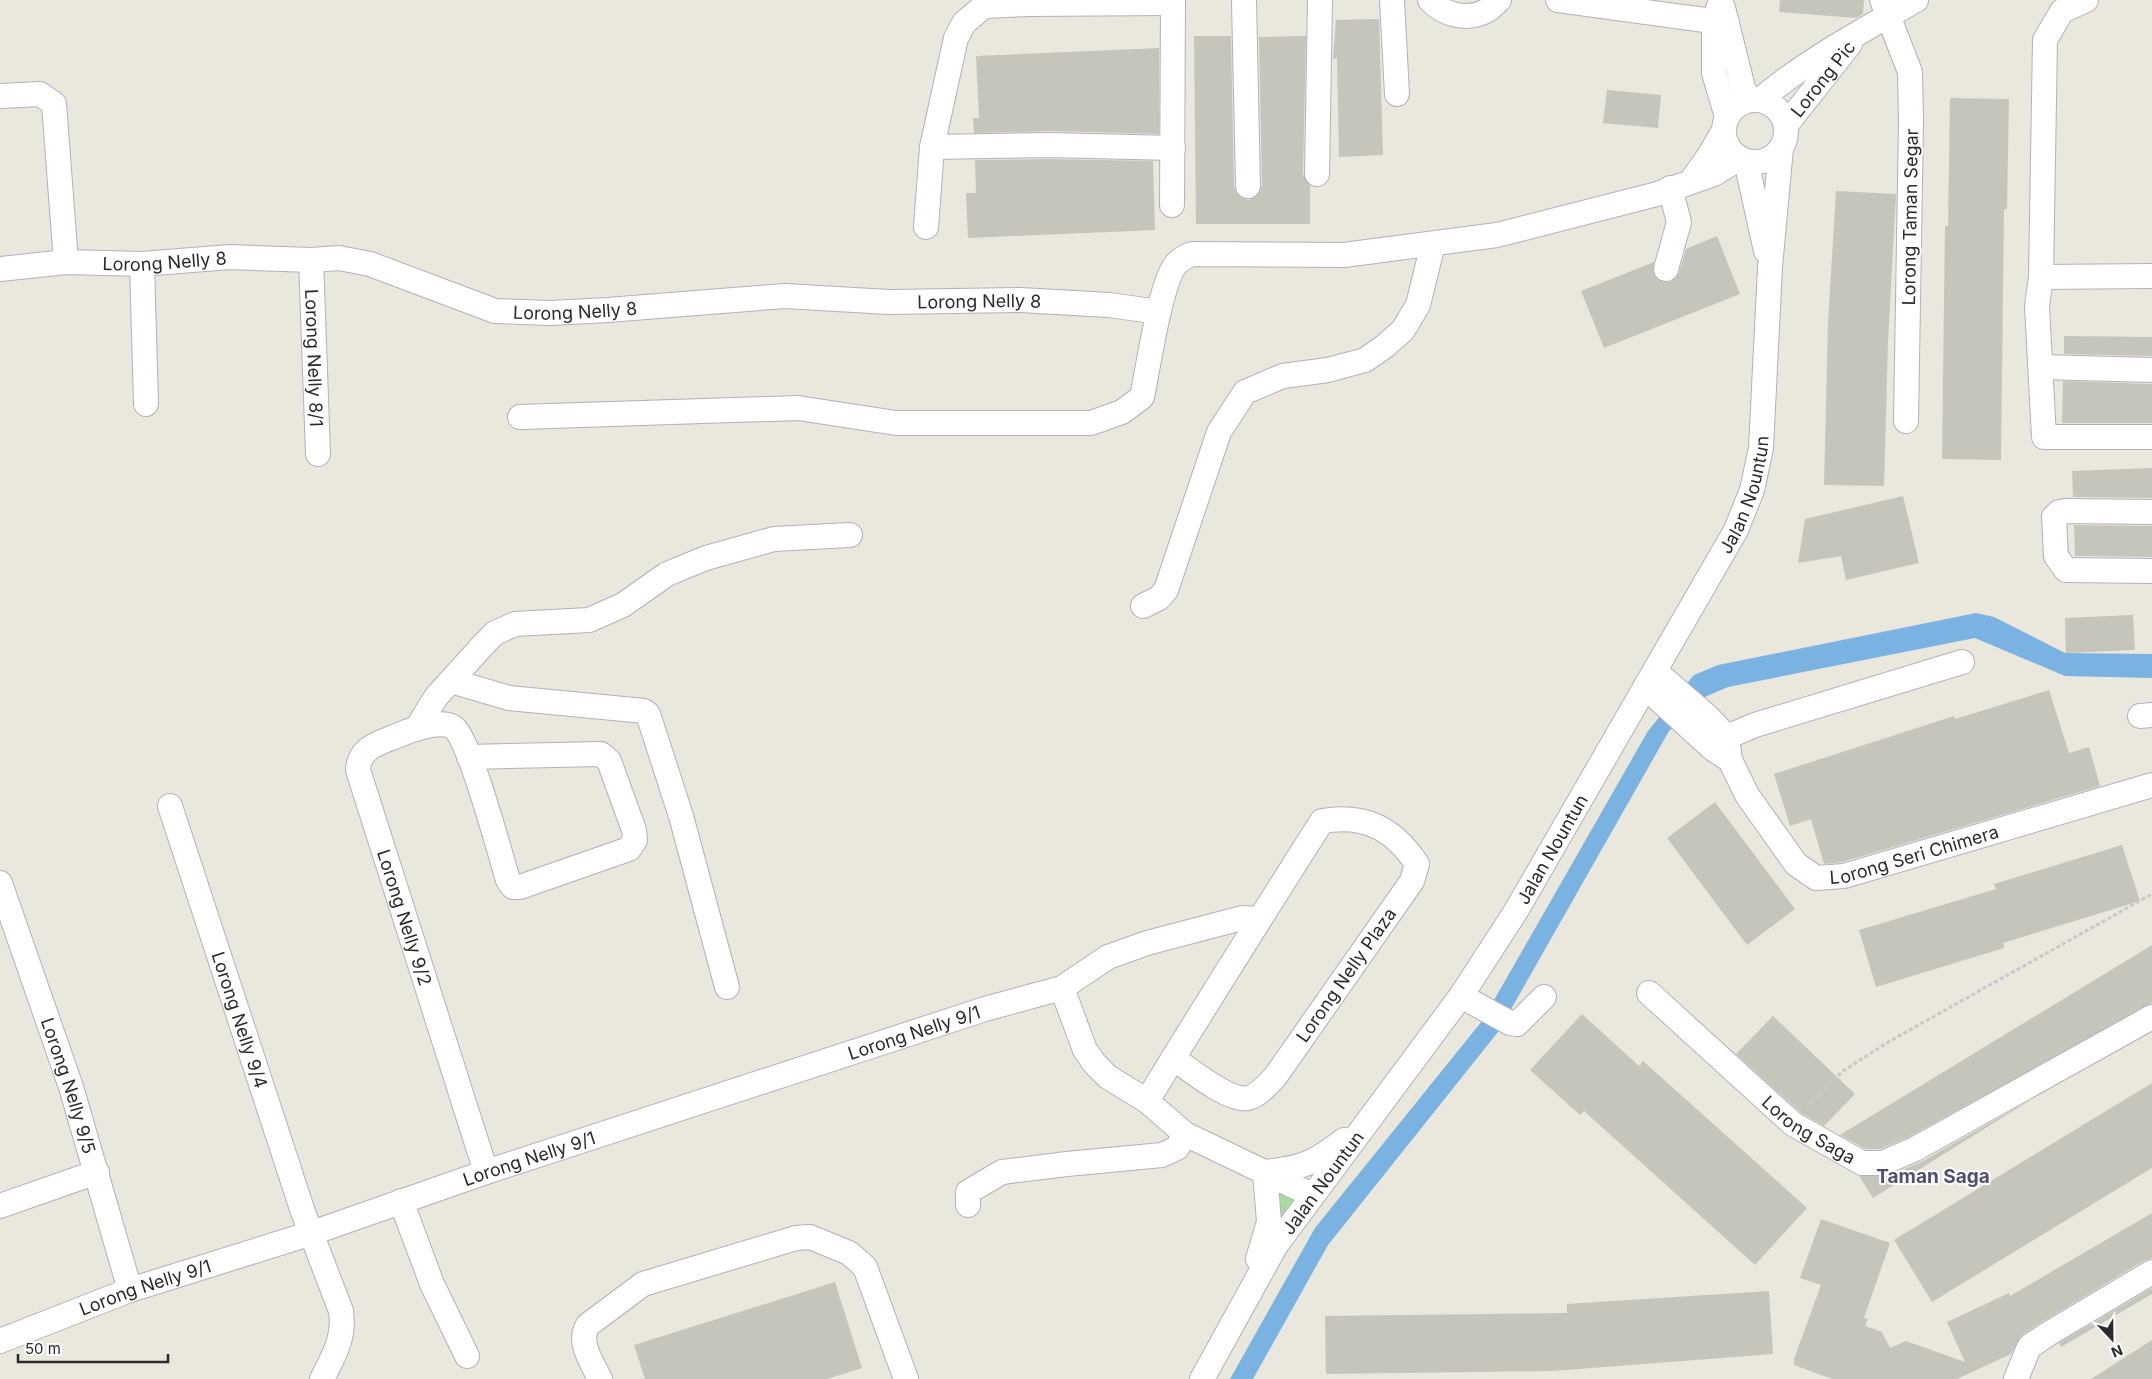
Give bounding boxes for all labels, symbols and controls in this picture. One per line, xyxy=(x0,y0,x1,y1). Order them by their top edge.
street label: Lorong Pic xyxy=(1786,36,1859,121)
street label: Lorong Taman Segar xyxy=(1898,128,1922,306)
street label: Lorong Nelly 8 xyxy=(102,247,227,275)
street label: Lorong Nelly 8/1 xyxy=(302,289,328,427)
street label: Lorong Nelly 8 xyxy=(917,289,1042,312)
street label: Lorong Nelly 8 xyxy=(513,297,638,324)
street label: Jalan Nountun xyxy=(1714,435,1772,557)
street label: Jalan Nountun xyxy=(1512,790,1592,908)
street label: Lorong Seri Chimera xyxy=(1829,820,2001,888)
street label: Lorong Nelly 9/2 xyxy=(373,847,436,988)
street label: Lorong Nelly Plaza xyxy=(1292,904,1400,1046)
street label: Lorong Nelly 9/4 xyxy=(208,949,272,1091)
street label: Lorong Nelly 9/1 xyxy=(845,1001,983,1064)
street label: Lorong Nelly 9/5 xyxy=(37,1015,100,1156)
street label: Lorong Saga xyxy=(1758,1091,1859,1168)
street label: Lorong Nelly 9/1 xyxy=(460,1127,598,1190)
street label: Jalan Nountun xyxy=(1277,1127,1368,1238)
district label: Taman Saga xyxy=(1876,1165,1990,1188)
street label: Lorong Nelly 9/1 xyxy=(76,1255,214,1319)
north arrow xyxy=(2087,1314,2137,1364)
scale bar xyxy=(18,1332,168,1364)
text: 50 m xyxy=(25,1339,61,1358)
text: N xyxy=(2109,1342,2125,1361)

